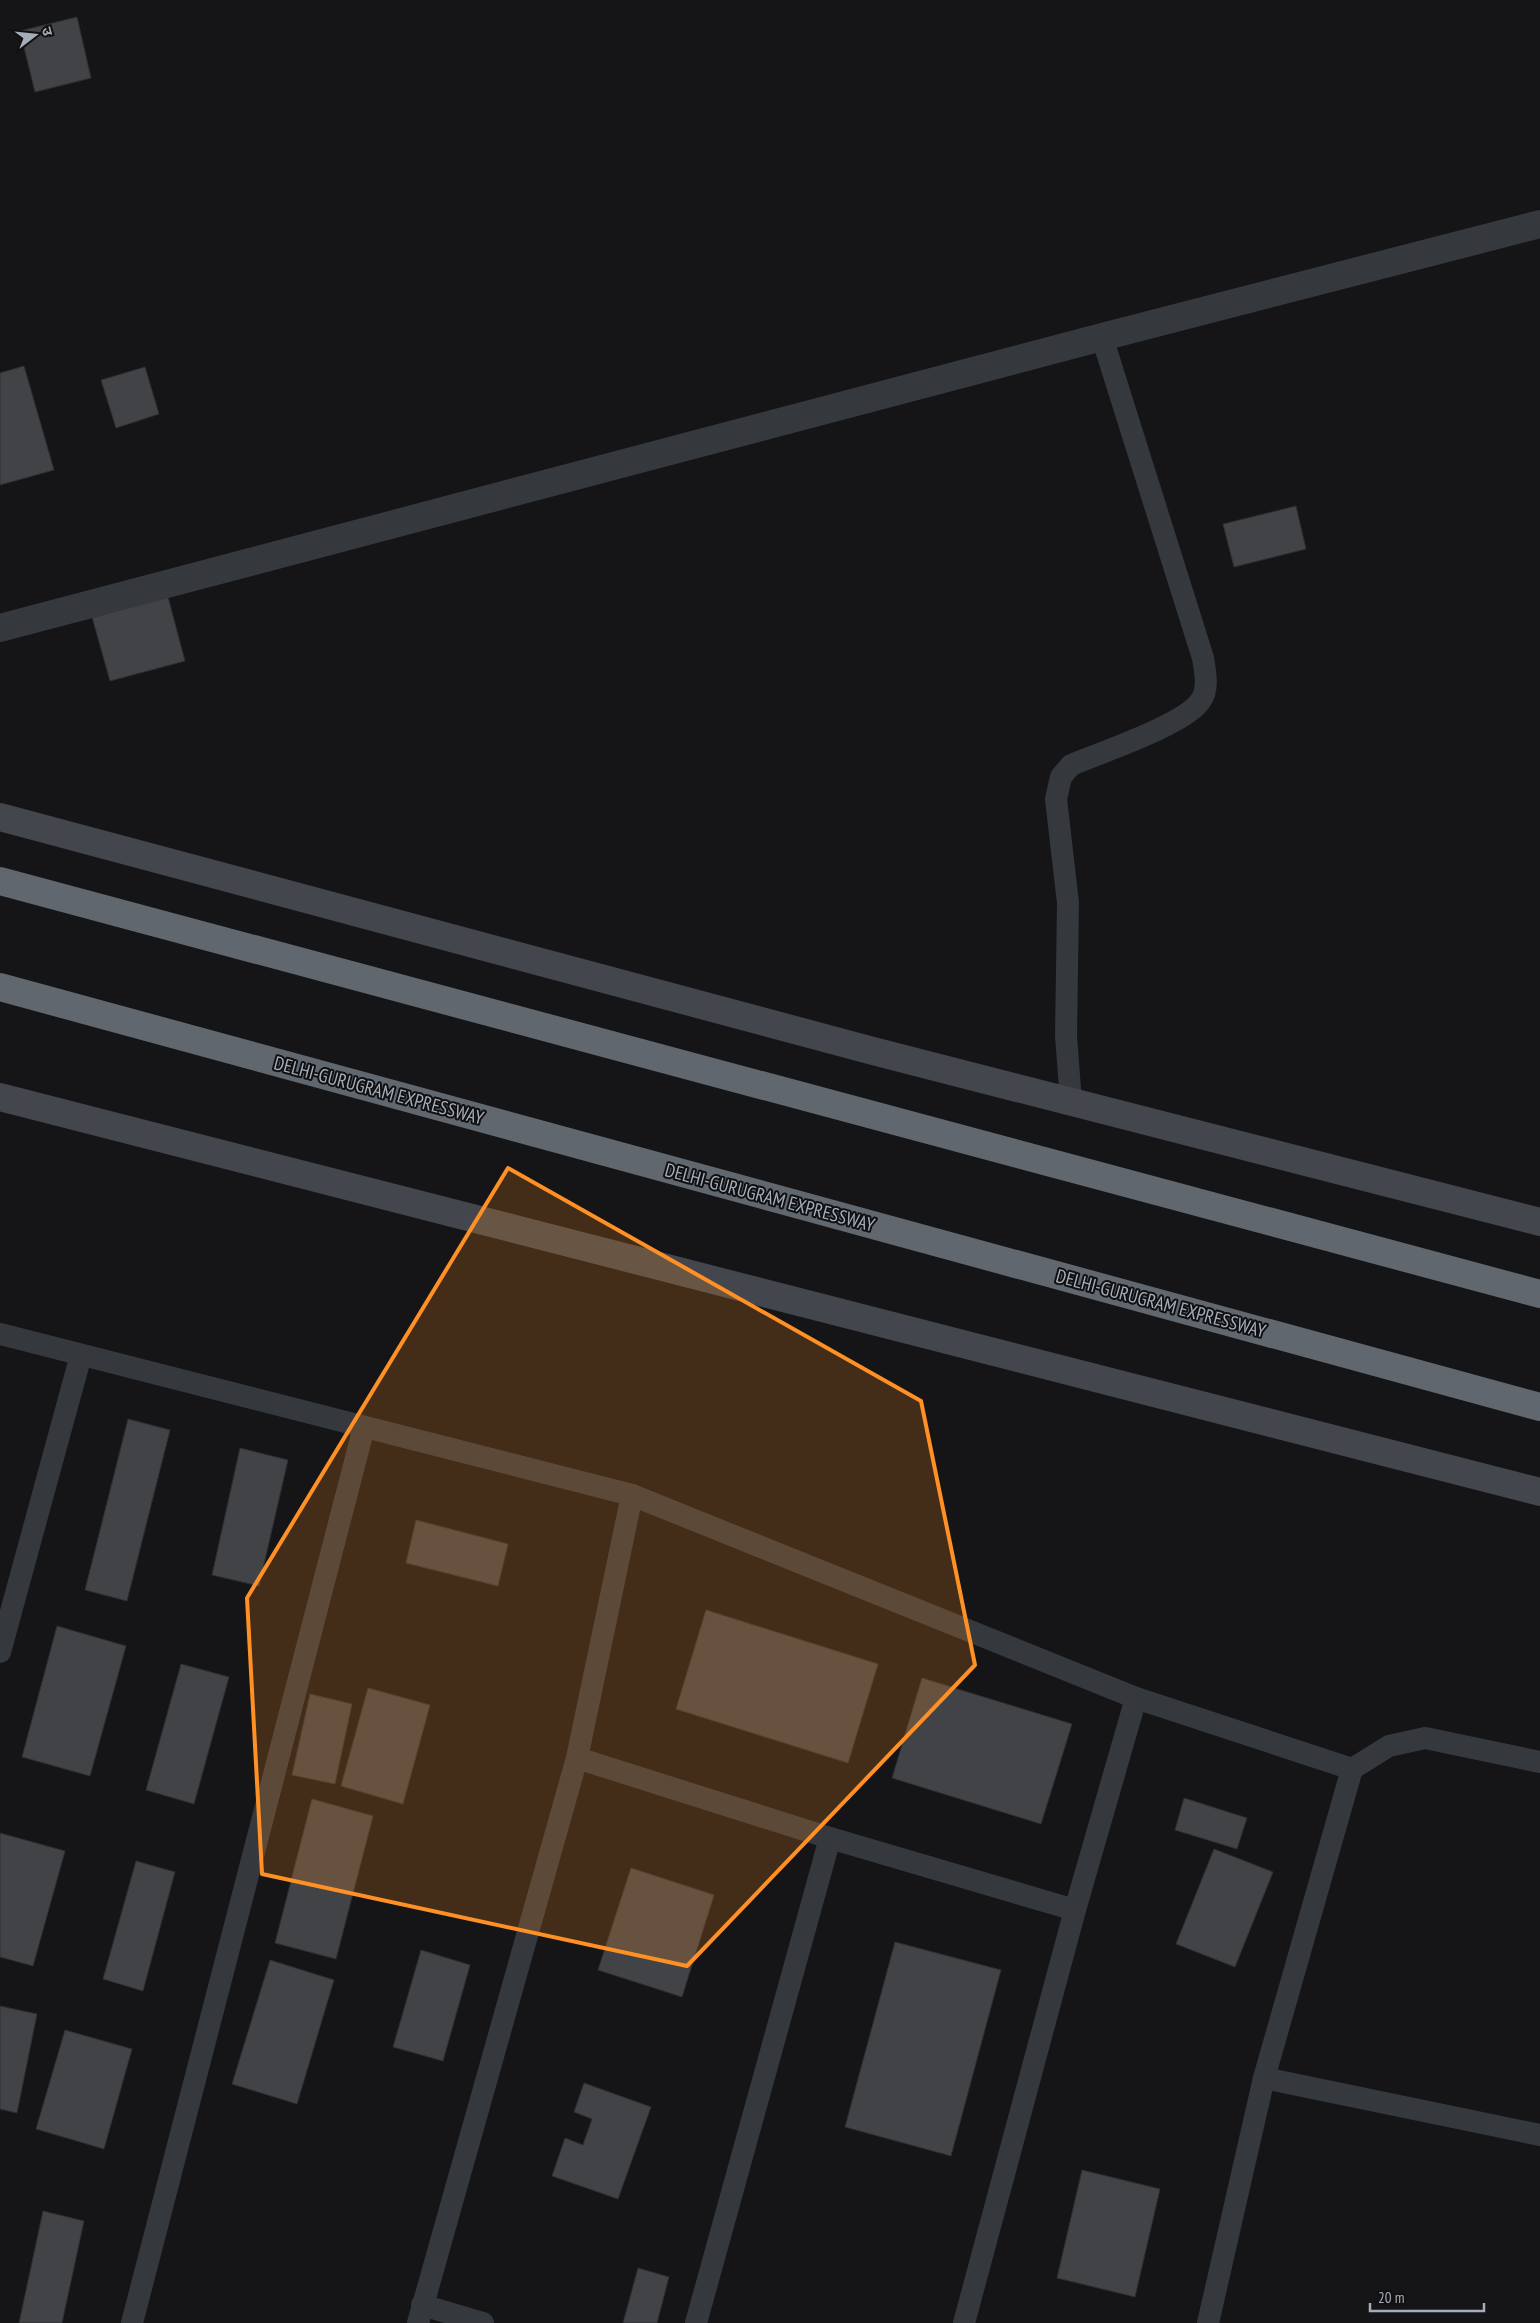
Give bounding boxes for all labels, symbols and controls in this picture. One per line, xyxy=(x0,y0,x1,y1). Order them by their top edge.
north arrow xyxy=(10,10,60,60)
text: उ xyxy=(38,25,57,39)
street label: DELHI-GURUGRAM EXPRESSWAY xyxy=(271,1050,487,1130)
street label: DELHI-GURUGRAM EXPRESSWAY xyxy=(662,1157,878,1237)
street label: DELHI-GURUGRAM EXPRESSWAY xyxy=(1053,1263,1269,1343)
scale bar xyxy=(1370,2280,1484,2312)
text: 20 m xyxy=(1378,2288,1404,2307)

